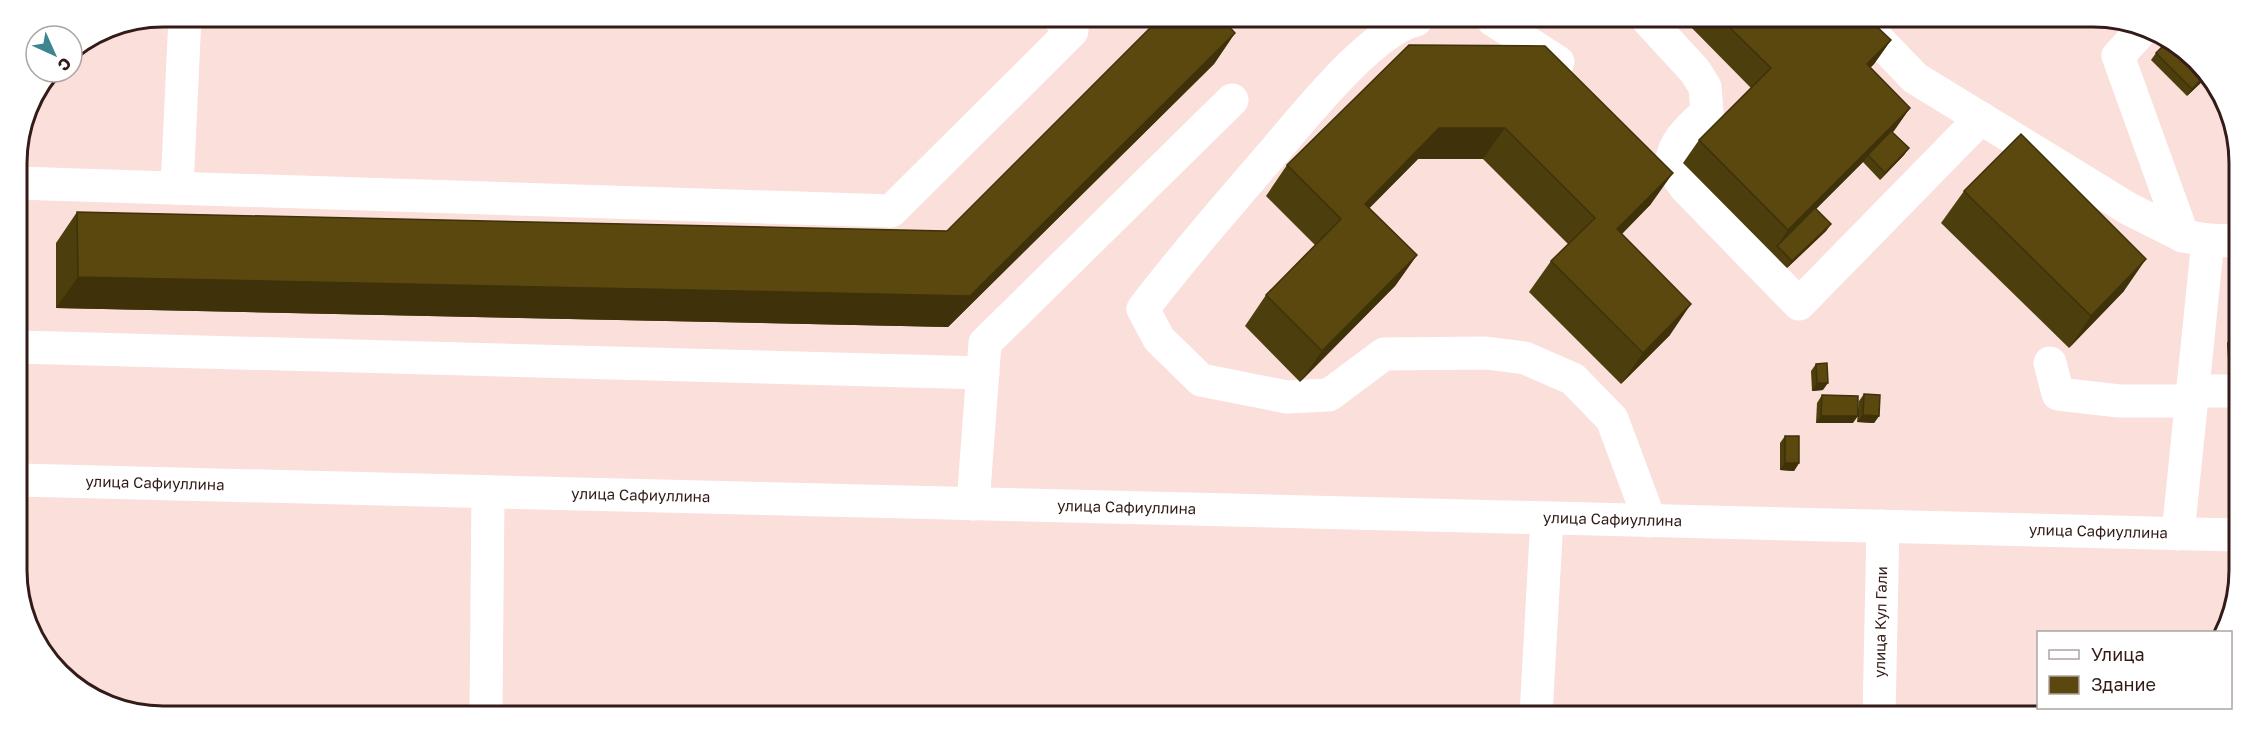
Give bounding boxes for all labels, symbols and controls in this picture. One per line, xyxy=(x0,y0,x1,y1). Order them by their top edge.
north arrow xyxy=(24,24,84,84)
text: С xyxy=(54,54,76,76)
street label: улица Сафиуллина xyxy=(85,472,225,493)
street label: улица Сафиуллина xyxy=(571,484,711,505)
street label: улица Сафиуллина xyxy=(1057,496,1196,517)
street label: улица Сафиуллина xyxy=(1543,508,1682,529)
street label: улица Сафиуллина xyxy=(2029,520,2168,541)
street label: улица Кул Гали xyxy=(1870,566,1890,678)
legend xyxy=(2037,631,2232,709)
text: Улица xyxy=(2091,643,2145,665)
text: Здание xyxy=(2091,673,2156,695)

